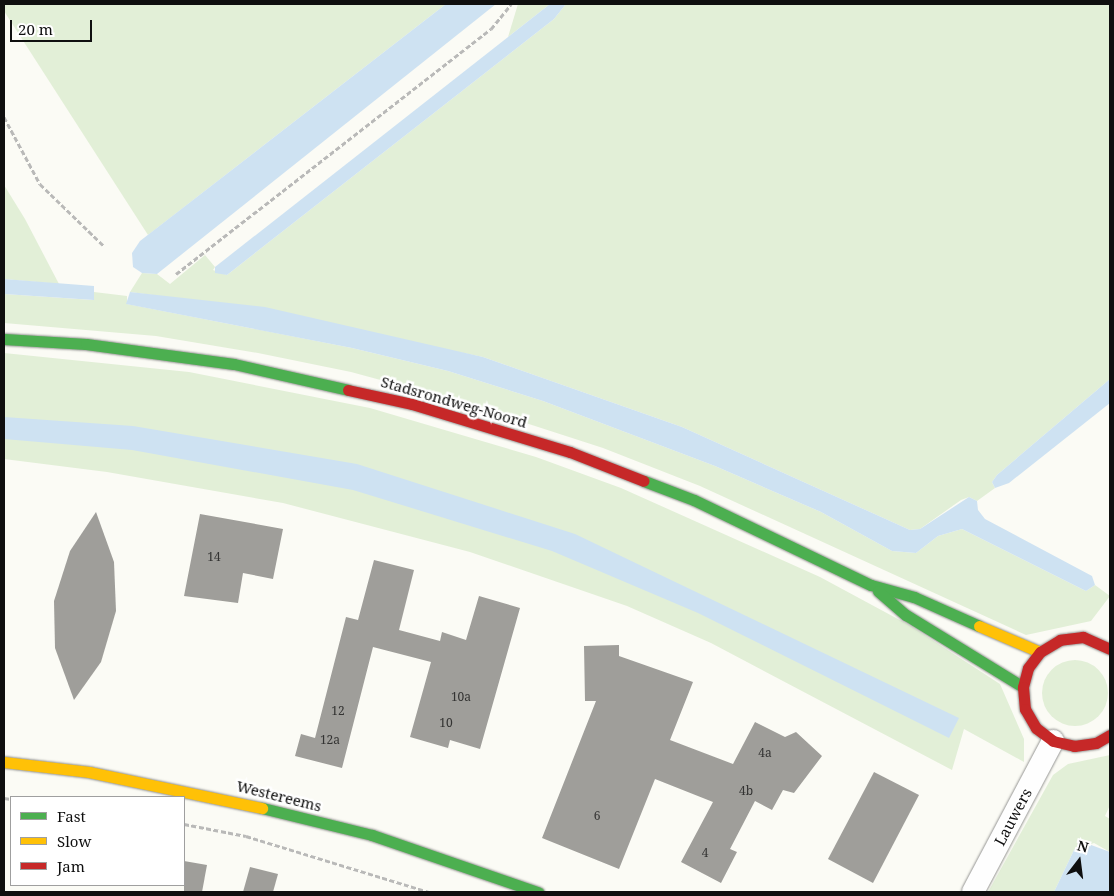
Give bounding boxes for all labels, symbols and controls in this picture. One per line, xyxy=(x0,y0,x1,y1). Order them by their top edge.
scale bar xyxy=(12,10,95,42)
text: 20 m xyxy=(18,19,53,39)
street label: Stadsrondweg-Noord xyxy=(379,373,529,431)
house number: 14 xyxy=(207,550,221,564)
house number: 10a xyxy=(451,690,471,704)
house number: 12 xyxy=(331,704,345,718)
house number: 10 xyxy=(439,716,453,730)
house number: 12a xyxy=(320,733,340,747)
house number: 4a xyxy=(758,746,772,760)
street label: Westereems xyxy=(235,777,323,815)
house number: 4b xyxy=(739,784,753,798)
street label: Lauwers xyxy=(990,785,1036,849)
legend xyxy=(10,796,185,886)
text: Fast xyxy=(57,806,86,826)
house number: 6 xyxy=(594,809,600,823)
text: Slow xyxy=(57,831,91,851)
text: N xyxy=(1075,835,1091,857)
north arrow xyxy=(1054,836,1104,886)
house number: 4 xyxy=(702,846,708,860)
text: Jam xyxy=(57,856,85,876)

